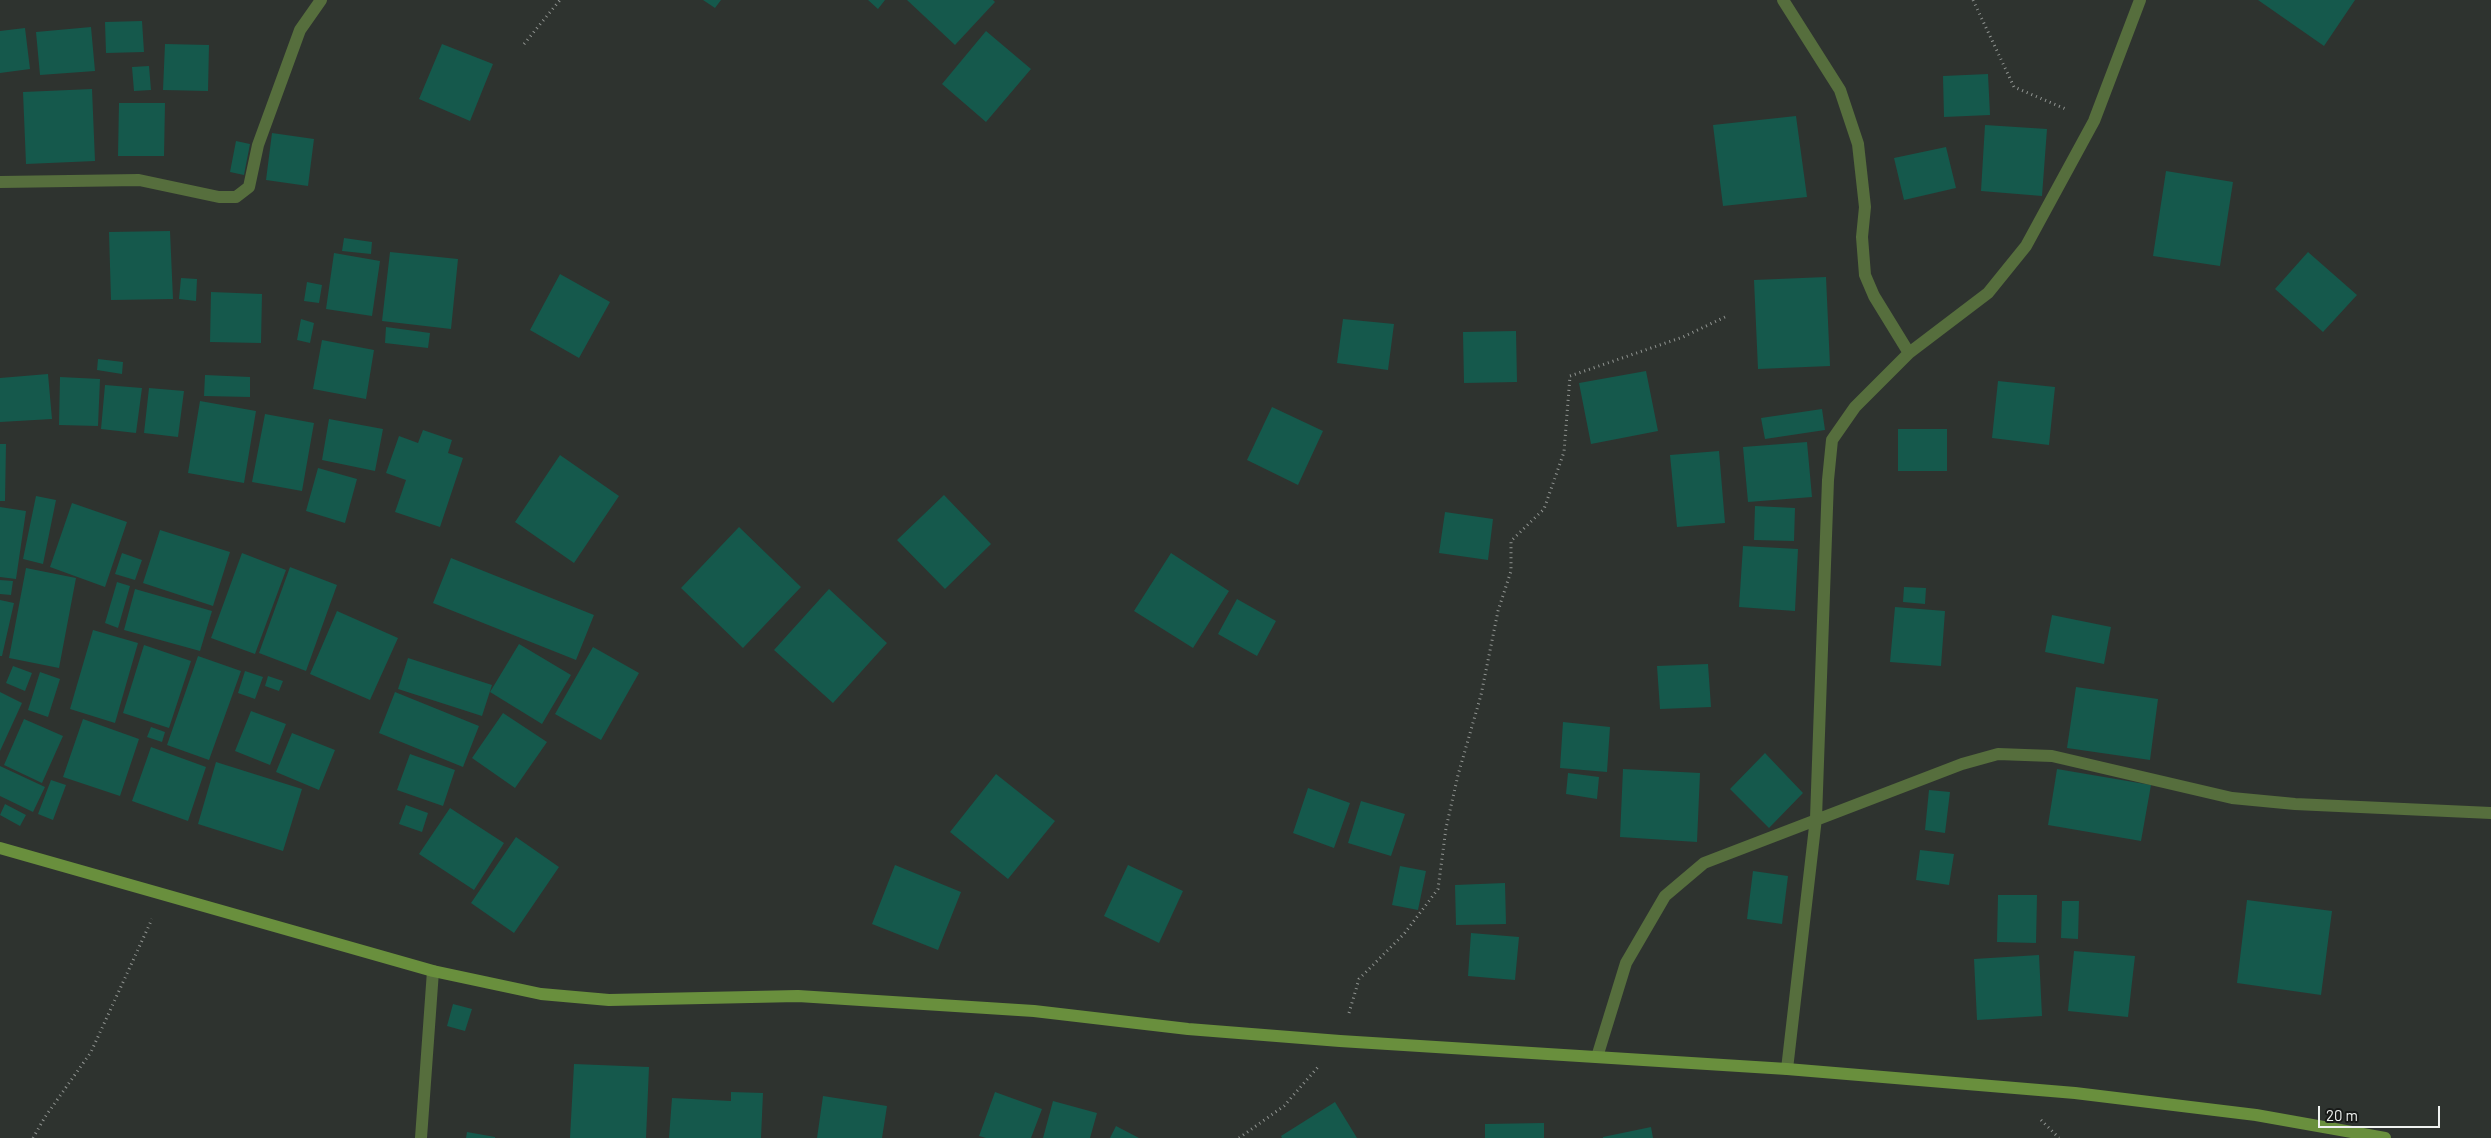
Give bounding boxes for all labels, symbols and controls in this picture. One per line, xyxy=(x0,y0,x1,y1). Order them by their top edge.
scale bar xyxy=(2321,1096,2444,1128)
text: 20 m xyxy=(2326,1106,2358,1124)

